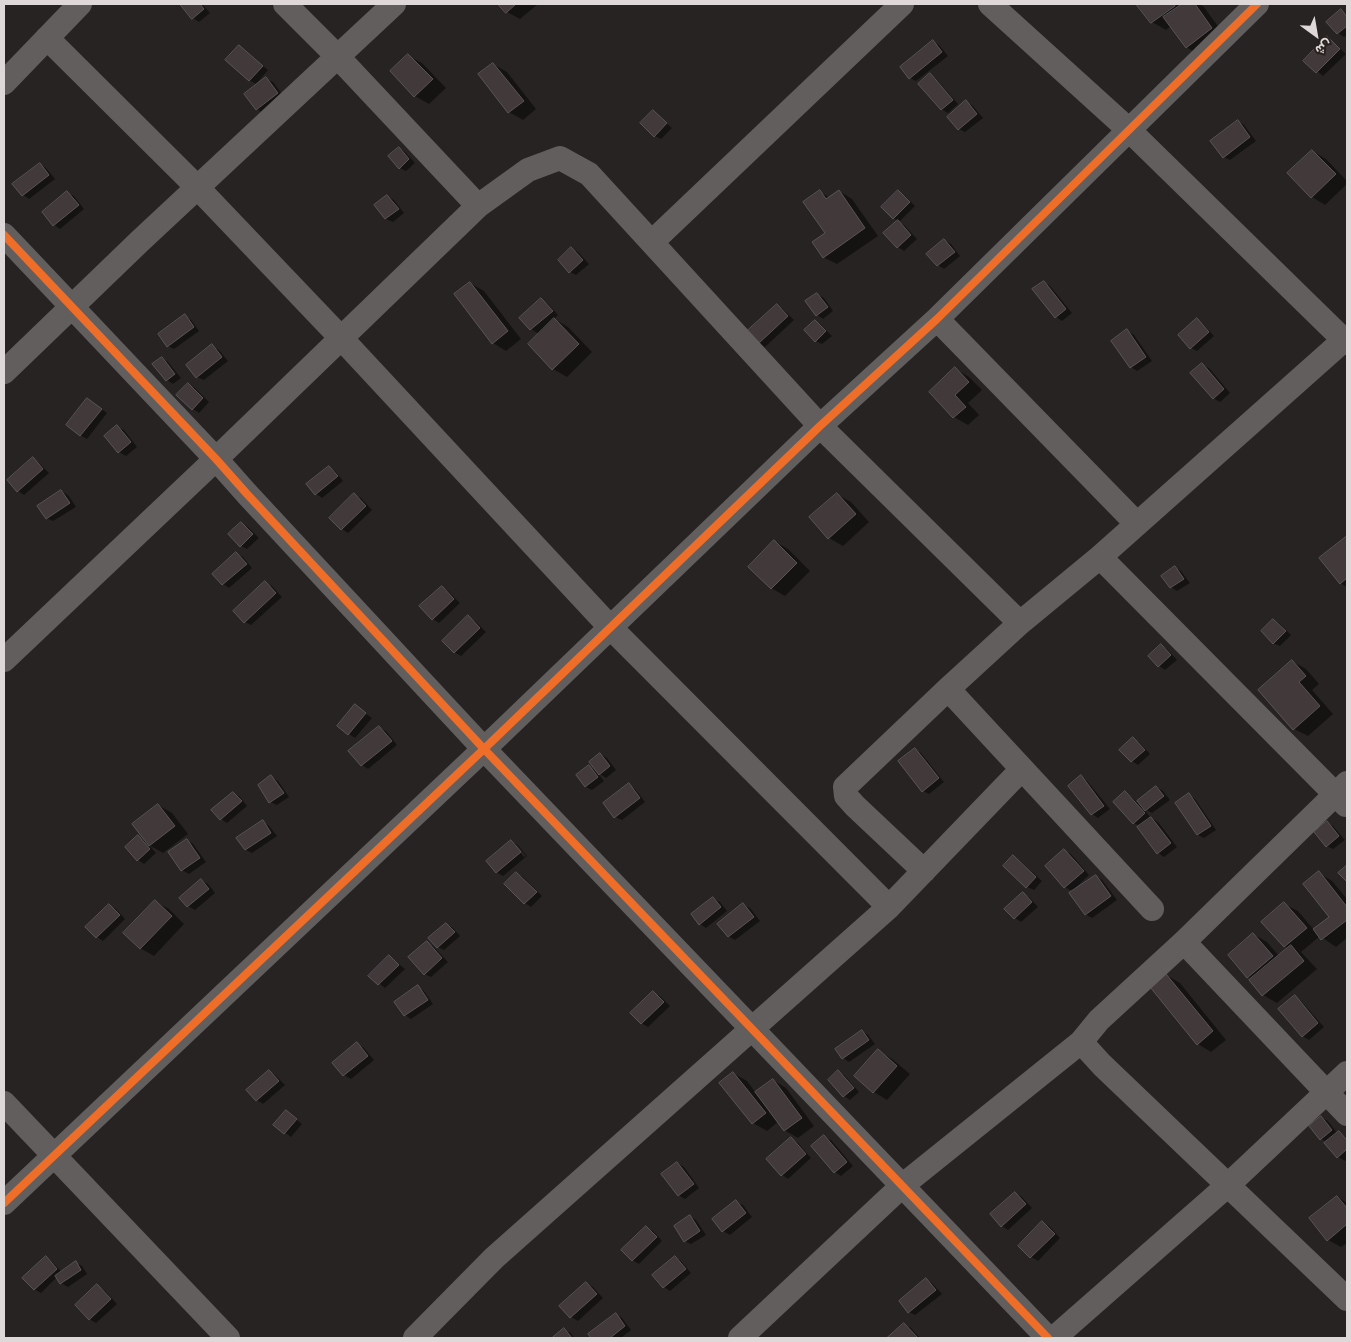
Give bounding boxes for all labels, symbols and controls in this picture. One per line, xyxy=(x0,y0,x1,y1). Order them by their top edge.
north arrow xyxy=(1291,10,1341,60)
text: ش xyxy=(1313,36,1336,60)

